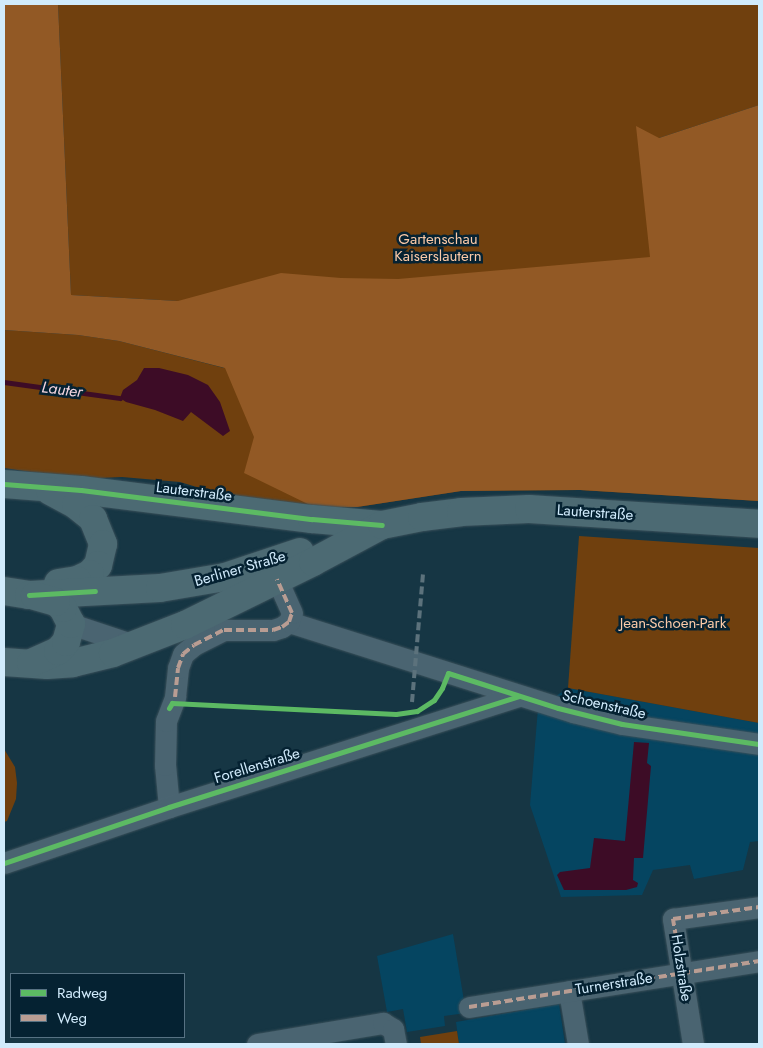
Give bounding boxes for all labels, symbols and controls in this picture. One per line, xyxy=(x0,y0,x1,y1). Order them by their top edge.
park label: Gartenschau Kaiserslautern xyxy=(394,230,482,265)
water label: Lauter xyxy=(40,378,84,402)
street label: Lauterstraße xyxy=(155,478,233,506)
street label: Lauterstraße xyxy=(556,501,634,525)
street label: Berliner Straße xyxy=(192,547,288,591)
park label: Jean-Schoen-Park xyxy=(620,615,726,633)
street label: Schoenstraße xyxy=(560,687,648,723)
street label: Forellenstraße xyxy=(212,744,302,788)
street label: Holzstraße xyxy=(667,933,695,1003)
street label: Turnerstraße xyxy=(574,969,654,999)
legend xyxy=(10,973,185,1038)
text: Radweg xyxy=(57,982,107,1004)
text: Weg xyxy=(57,1007,87,1029)

